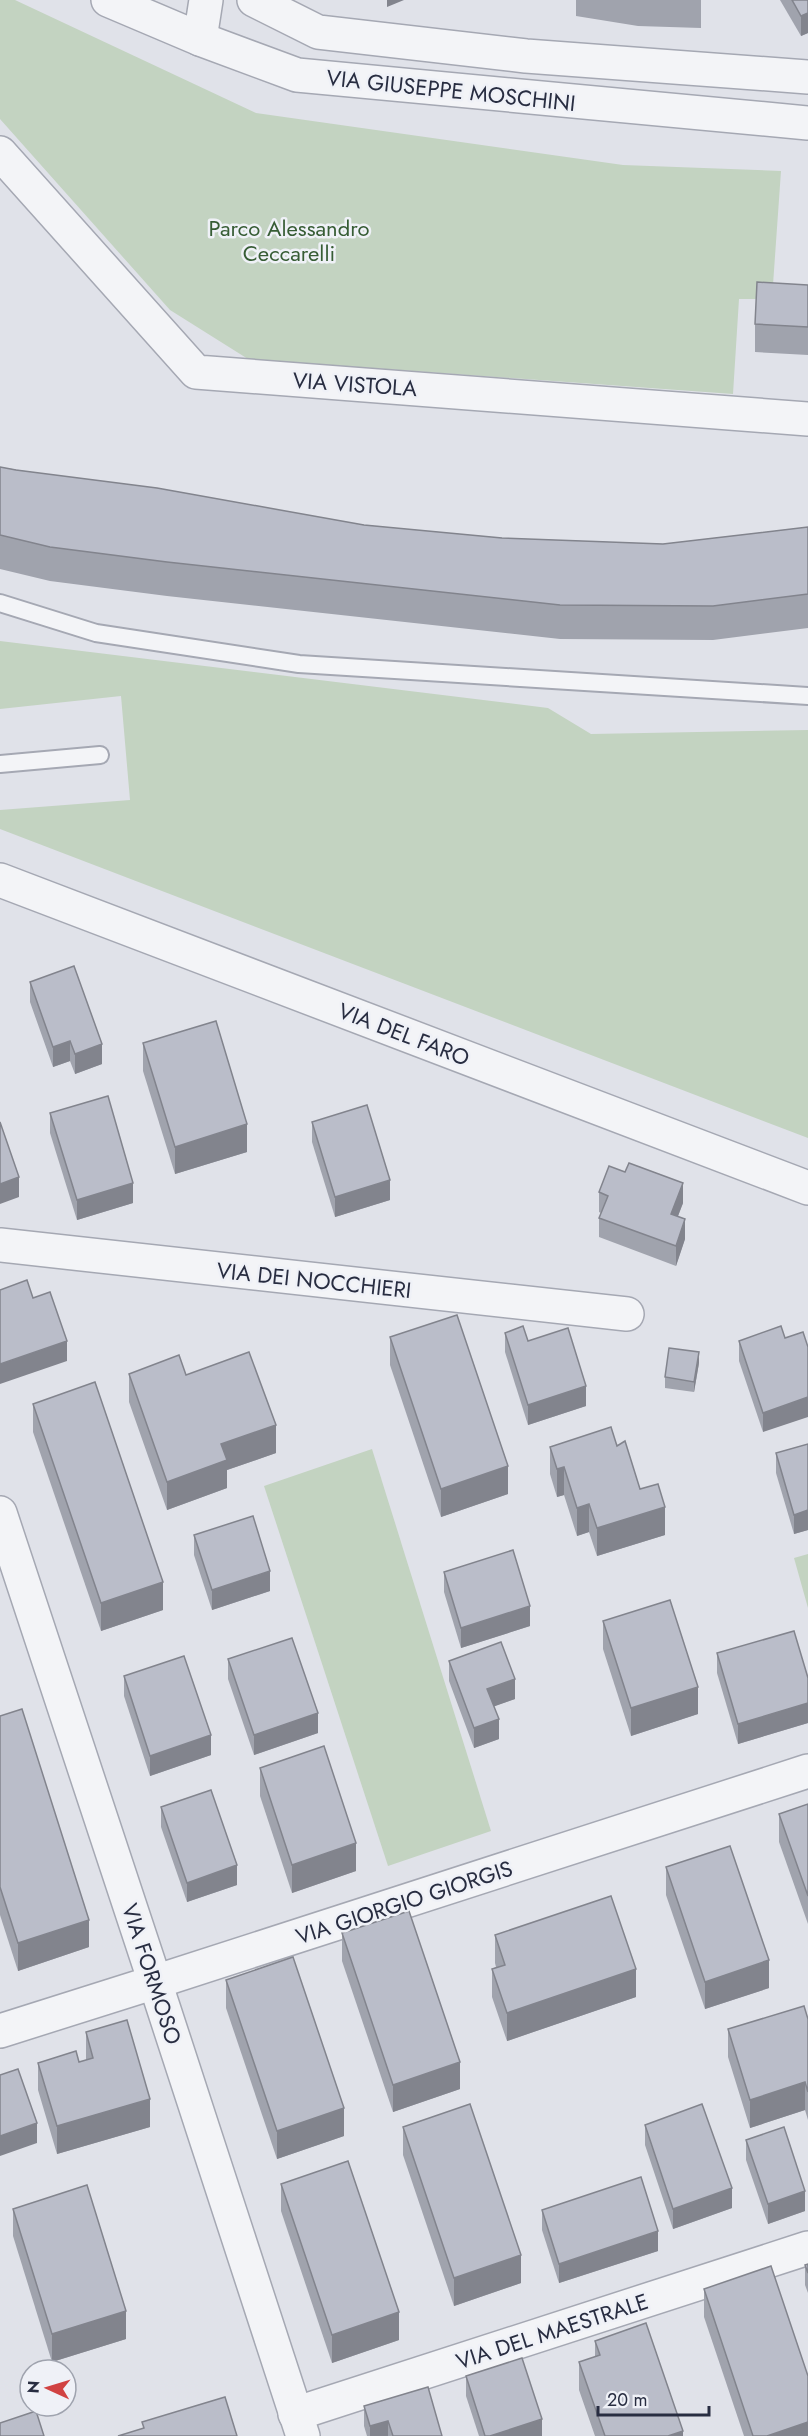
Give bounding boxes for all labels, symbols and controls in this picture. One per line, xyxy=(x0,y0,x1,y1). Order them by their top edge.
street label: VIA GIUSEPPE MOSCHINI xyxy=(325,61,577,119)
park label: Parco Alessandro Ceccarelli xyxy=(209,212,369,269)
street label: VIA VISTOLA xyxy=(292,364,419,404)
street label: VIA DEL FARO xyxy=(334,994,474,1074)
street label: VIA DEI NOCCHIERI xyxy=(215,1254,413,1306)
street label: VIA GIORGIO GIORGIS xyxy=(291,1852,517,1952)
street label: VIA FORMOSO xyxy=(114,1899,190,2049)
street label: VIA DEL MAESTRALE xyxy=(452,2285,652,2377)
north arrow xyxy=(18,2358,78,2418)
scale bar xyxy=(598,2379,709,2417)
text: N xyxy=(22,2380,45,2394)
text: 20 m xyxy=(607,2387,647,2413)

